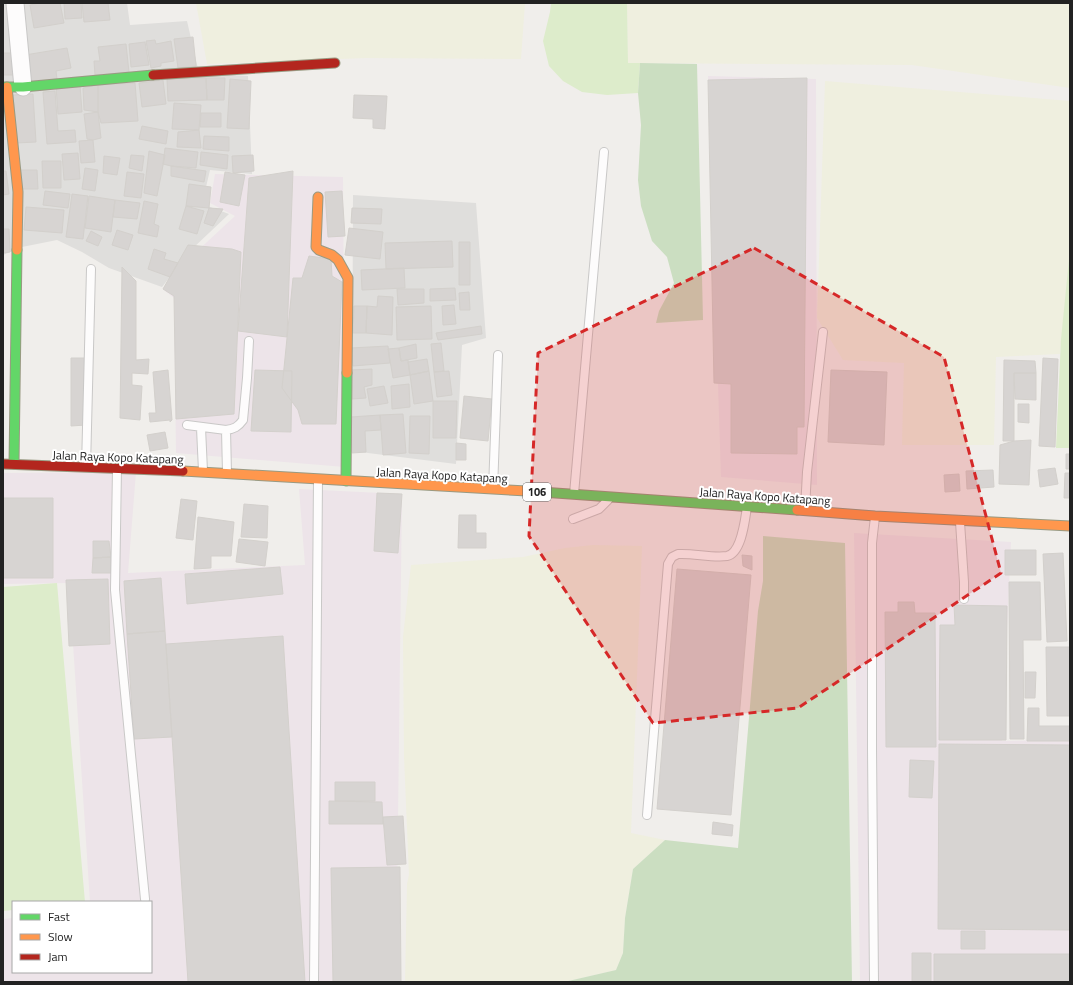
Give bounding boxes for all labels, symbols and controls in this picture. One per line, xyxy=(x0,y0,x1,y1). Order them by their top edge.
street label: Jalan Raya Kopo Katapang xyxy=(52,445,184,469)
street label: Jalan Raya Kopo Katapang xyxy=(376,462,508,488)
street label: Jalan Raya Kopo Katapang xyxy=(699,482,831,510)
road number: 106 xyxy=(523,483,551,501)
legend xyxy=(12,901,152,973)
text: Fast xyxy=(48,907,71,926)
text: Slow xyxy=(48,927,73,946)
text: Jam xyxy=(48,947,68,966)

